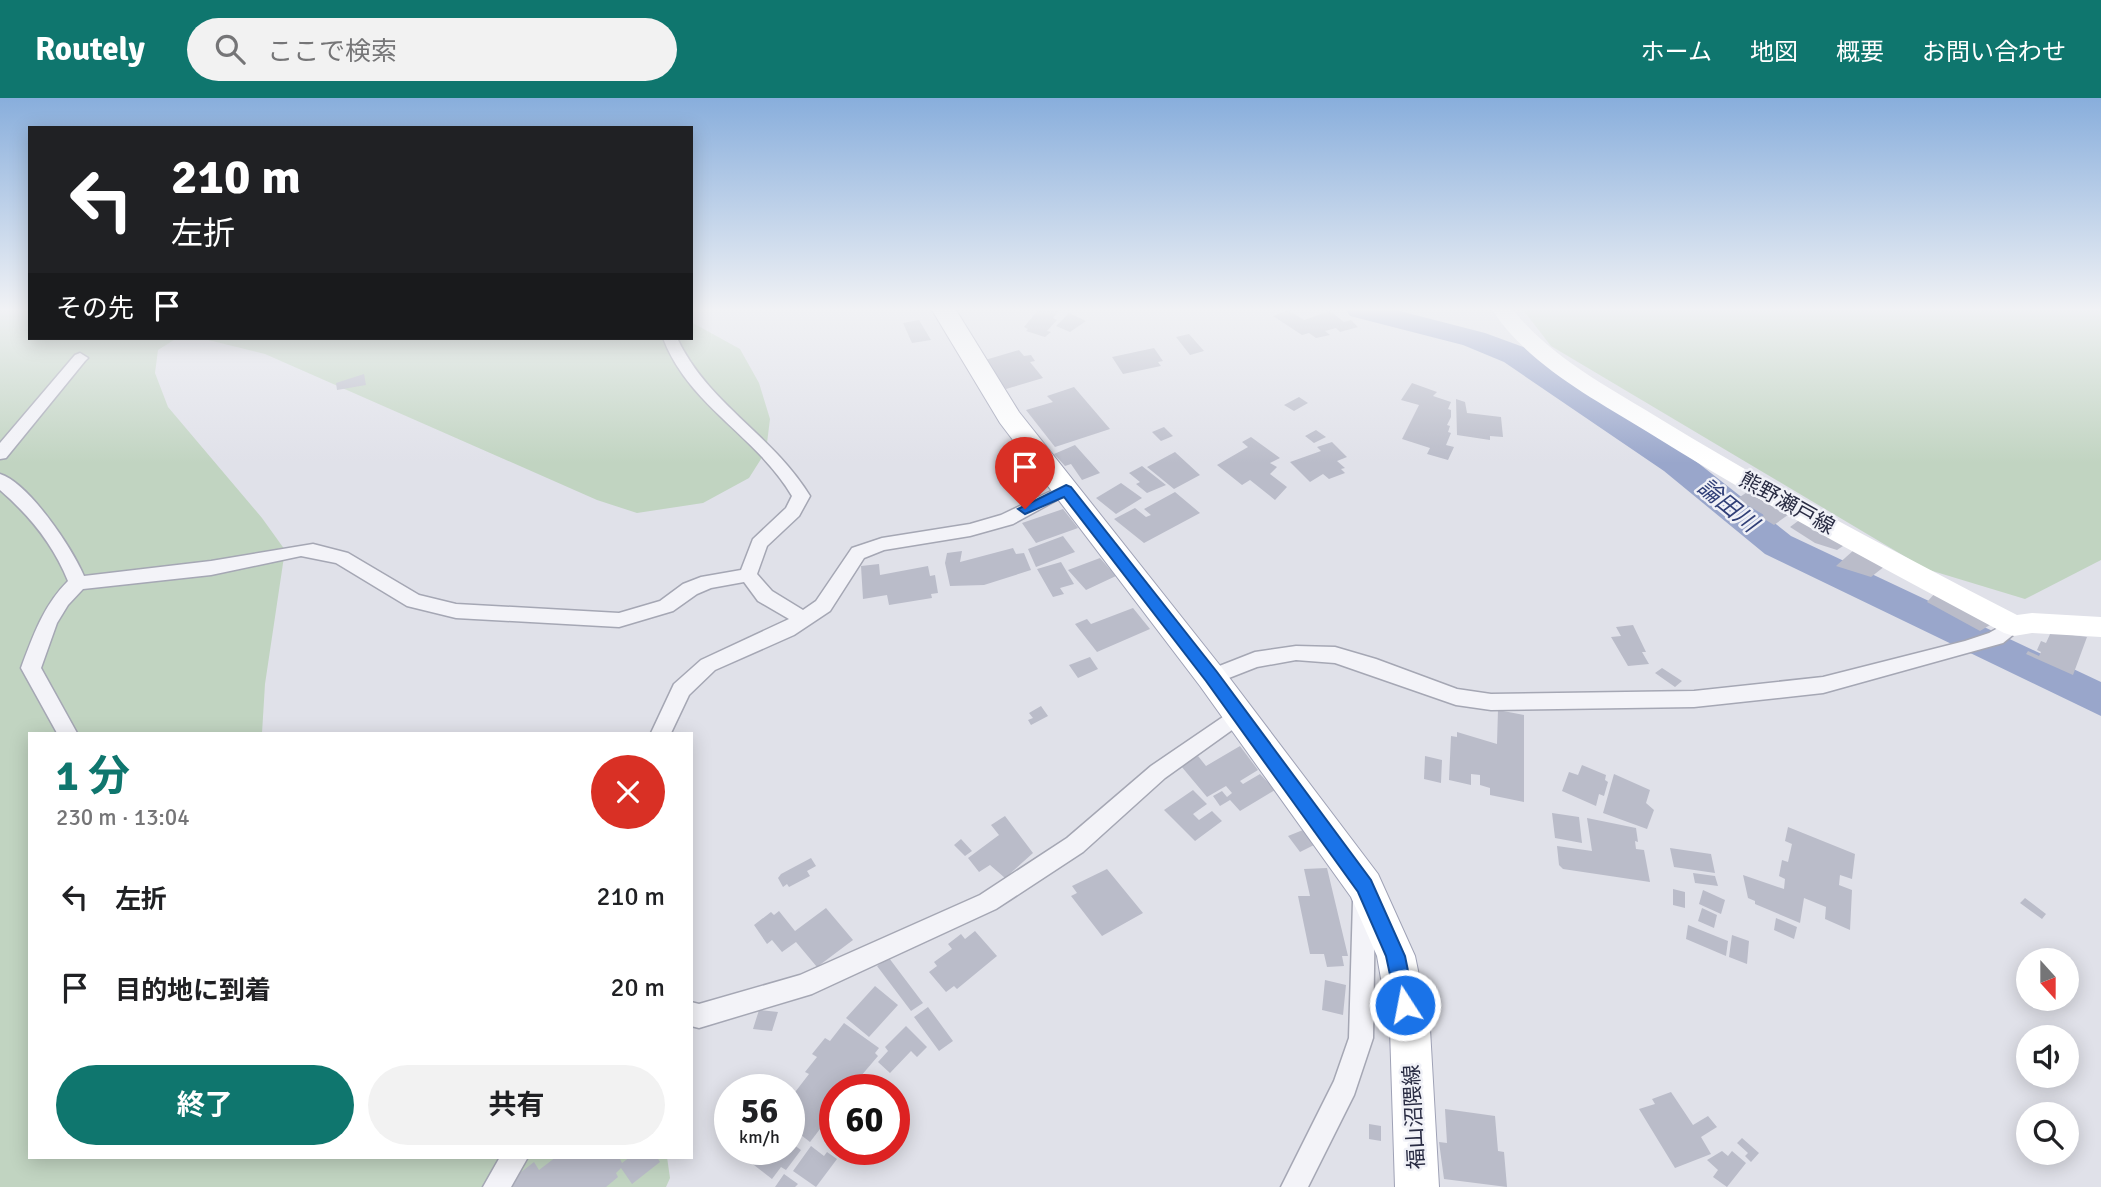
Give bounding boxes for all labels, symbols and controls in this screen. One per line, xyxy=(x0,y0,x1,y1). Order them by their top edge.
search box xyxy=(187,18,677,81)
text: Routely xyxy=(35,29,145,70)
icon: search xyxy=(211,30,249,68)
text: ここで検索 xyxy=(267,36,397,68)
text: ホーム xyxy=(1641,37,1712,67)
text: 地図 xyxy=(1750,37,1798,67)
text: 概要 xyxy=(1836,37,1884,67)
text: お問い合わせ xyxy=(1922,37,2066,67)
text: 210 m xyxy=(171,147,301,207)
icon: left xyxy=(56,154,147,245)
text: 左折 xyxy=(171,214,235,253)
icon: arrive xyxy=(148,287,186,325)
text: その先 xyxy=(56,293,134,325)
pin xyxy=(995,437,1055,509)
icon: arrive xyxy=(1006,448,1044,486)
street label: 熊野瀬戸線 xyxy=(1735,466,1839,540)
water label: 論田川 xyxy=(1692,472,1766,540)
text: 1 分 xyxy=(56,751,130,802)
button: close xyxy=(591,755,665,829)
text: 230 m · 13:04 xyxy=(56,803,190,832)
icon: left xyxy=(56,878,94,916)
text: 210 m xyxy=(596,881,665,913)
text: 左折 xyxy=(115,884,167,916)
north arrow xyxy=(2016,948,2079,1012)
map controls xyxy=(2016,948,2079,1165)
position arrow xyxy=(1368,968,1442,1042)
icon: arrive xyxy=(56,969,94,1007)
text: 20 m xyxy=(610,972,665,1004)
text: 目的地に到着 xyxy=(115,975,271,1007)
button: sound xyxy=(2016,1025,2079,1088)
street label: 福山沼隈線 xyxy=(1398,1064,1430,1170)
button: 終了 xyxy=(56,1065,354,1145)
button: 共有 xyxy=(368,1065,665,1145)
speed limit sign: 60 xyxy=(819,1074,910,1165)
text: 56 xyxy=(741,1089,778,1132)
button: search xyxy=(2016,1102,2079,1165)
text: km/h xyxy=(739,1126,780,1148)

